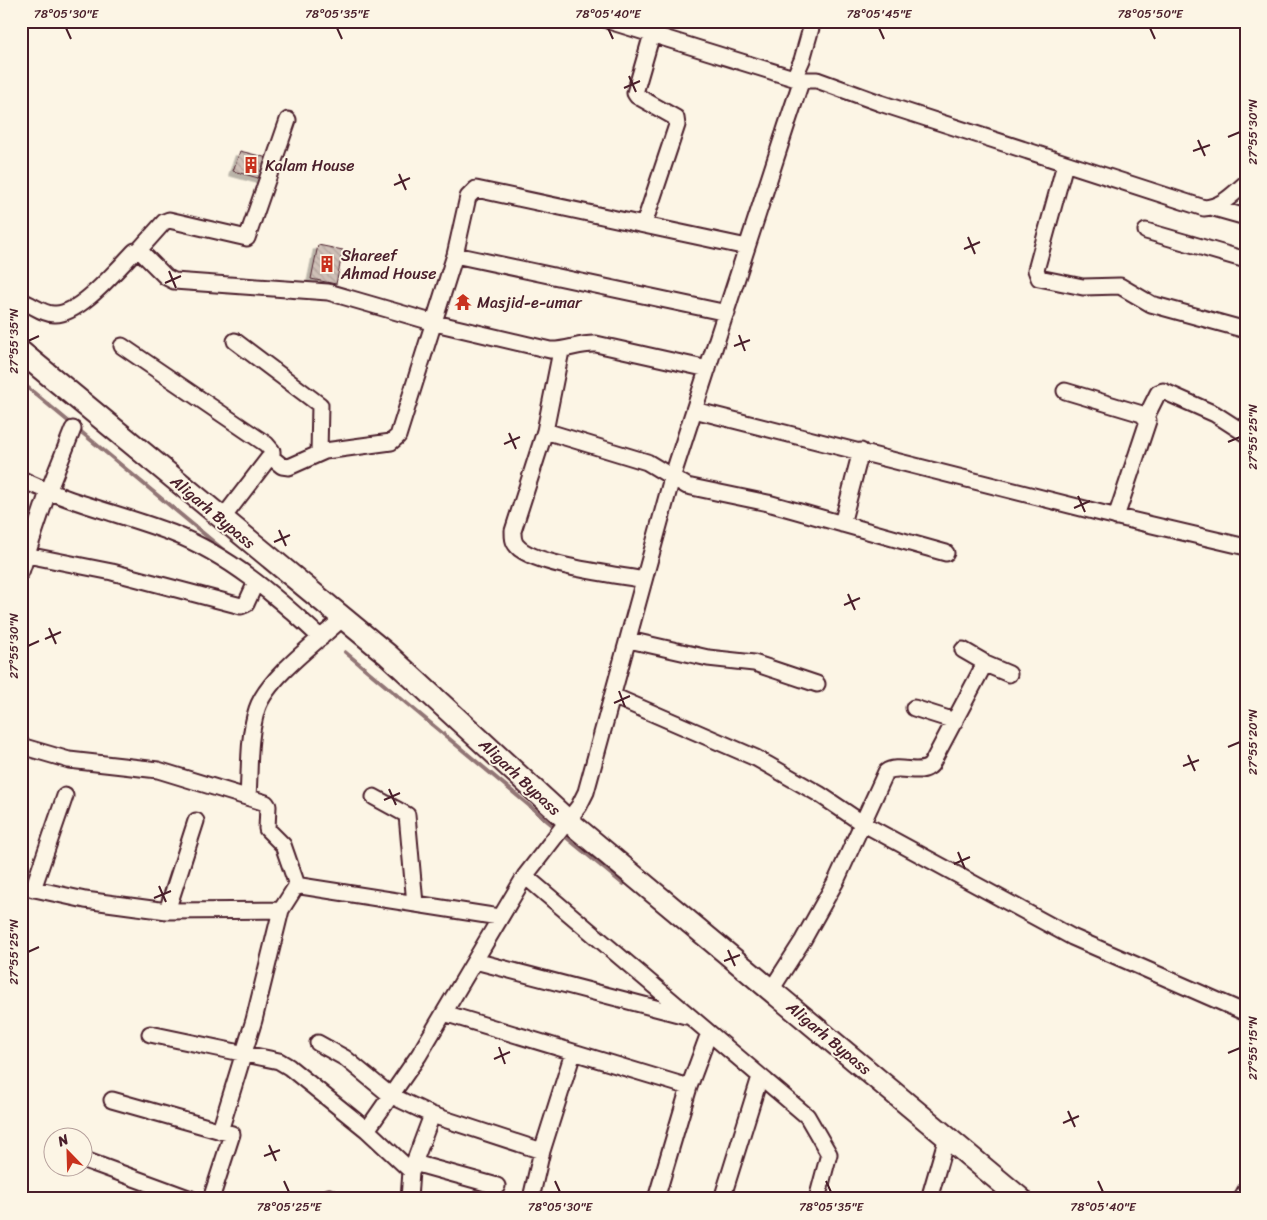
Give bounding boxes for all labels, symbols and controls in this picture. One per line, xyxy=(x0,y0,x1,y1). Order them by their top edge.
text: 78°05'30"E xyxy=(34,3,100,25)
text: 78°05'35"E xyxy=(305,3,370,25)
text: 78°05'40"E xyxy=(575,3,642,25)
text: 78°05'45"E xyxy=(846,3,913,25)
text: 78°05'50"E xyxy=(1117,3,1184,25)
text: 27°55'30"N xyxy=(1242,99,1264,165)
place label: Kalam House xyxy=(265,151,354,180)
building icon: Kalam House xyxy=(241,155,261,175)
place label: Shareef Ahmad House xyxy=(340,241,436,288)
building icon: Shareef Ahmad House xyxy=(317,254,337,274)
place label: Masjid-e-umar xyxy=(477,288,583,317)
temple icon: Masjid-e-umar xyxy=(453,292,473,312)
text: 27°55'35"N xyxy=(3,308,25,374)
text: 27°55'25"N xyxy=(1242,404,1264,470)
street label: Aligarh Bypass xyxy=(163,467,263,557)
text: 27°55'30"N xyxy=(3,613,25,679)
text: 27°55'20"N xyxy=(1242,708,1264,775)
street label: Aligarh Bypass xyxy=(471,730,568,824)
text: 27°55'25"N xyxy=(3,919,25,985)
street label: Aligarh Bypass xyxy=(779,993,879,1083)
text: 27°55'15"N xyxy=(1242,1015,1264,1080)
text: N xyxy=(53,1127,73,1154)
north arrow xyxy=(42,1128,92,1178)
text: 78°05'25"E xyxy=(257,1196,323,1218)
text: 78°05'30"E xyxy=(528,1196,594,1218)
text: 78°05'35"E xyxy=(799,1196,864,1218)
text: 78°05'40"E xyxy=(1070,1196,1137,1218)

